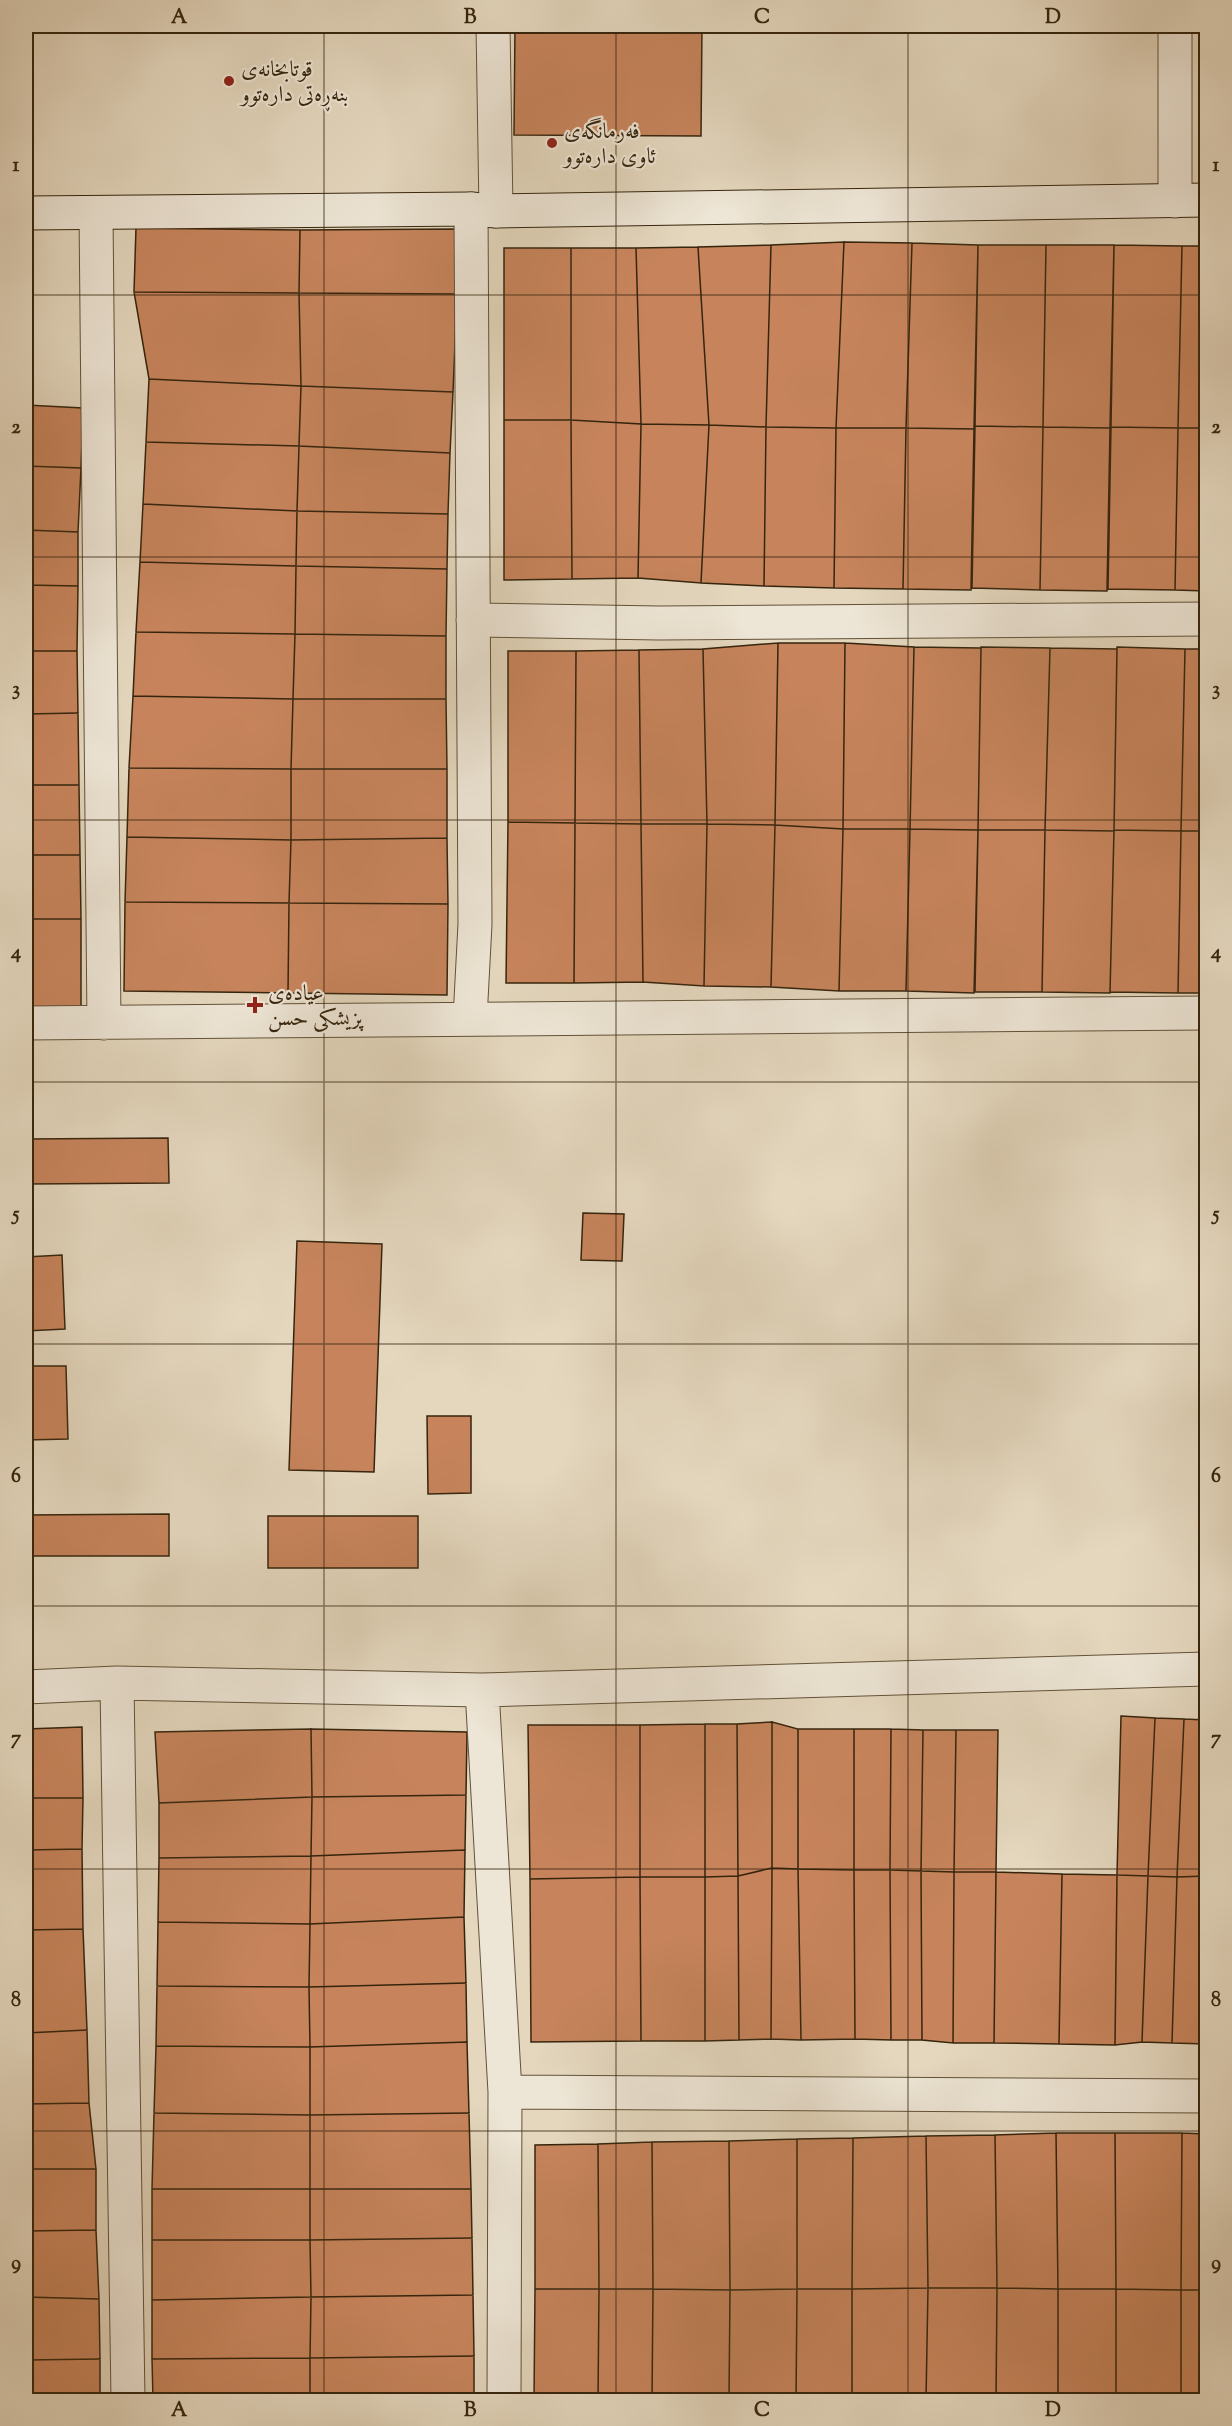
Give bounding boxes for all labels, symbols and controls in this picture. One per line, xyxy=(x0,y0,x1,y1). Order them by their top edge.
text: A xyxy=(171,4,188,33)
text: B xyxy=(464,4,477,33)
text: C xyxy=(754,4,770,33)
text: D xyxy=(1045,4,1061,33)
place label: قوتابخانەی بنەڕەتی دارەتوو xyxy=(239,55,348,112)
marker: قوتابخانەی بنەڕەتی دارەتوو xyxy=(222,74,236,88)
place label: فەرمانگەی ئاوی دارەتوو xyxy=(562,117,656,174)
marker: فەرمانگەی ئاوی دارەتوو xyxy=(545,136,559,150)
text: 1 xyxy=(13,152,20,181)
text: 1 xyxy=(1213,152,1220,181)
text: 2 xyxy=(11,414,21,443)
text: 2 xyxy=(1211,414,1221,443)
text: 3 xyxy=(12,676,20,705)
text: 3 xyxy=(1212,676,1220,705)
text: 4 xyxy=(10,939,21,968)
text: 4 xyxy=(1210,939,1221,968)
place label: عیادەی پزیشکی حسن xyxy=(268,979,364,1036)
marker: عیادەی پزیشکی حسن xyxy=(246,996,264,1014)
text: 5 xyxy=(11,1201,20,1230)
text: 5 xyxy=(1211,1201,1220,1230)
text: 6 xyxy=(11,1463,21,1492)
text: 6 xyxy=(1211,1463,1221,1492)
text: 7 xyxy=(11,1725,22,1754)
text: 7 xyxy=(1211,1725,1222,1754)
text: 8 xyxy=(11,1987,21,2016)
text: 8 xyxy=(1211,1987,1221,2016)
text: 9 xyxy=(11,2250,21,2279)
text: 9 xyxy=(1211,2250,1221,2279)
text: A xyxy=(171,2397,188,2426)
text: B xyxy=(464,2397,477,2426)
text: C xyxy=(754,2397,770,2426)
text: D xyxy=(1045,2397,1061,2426)

